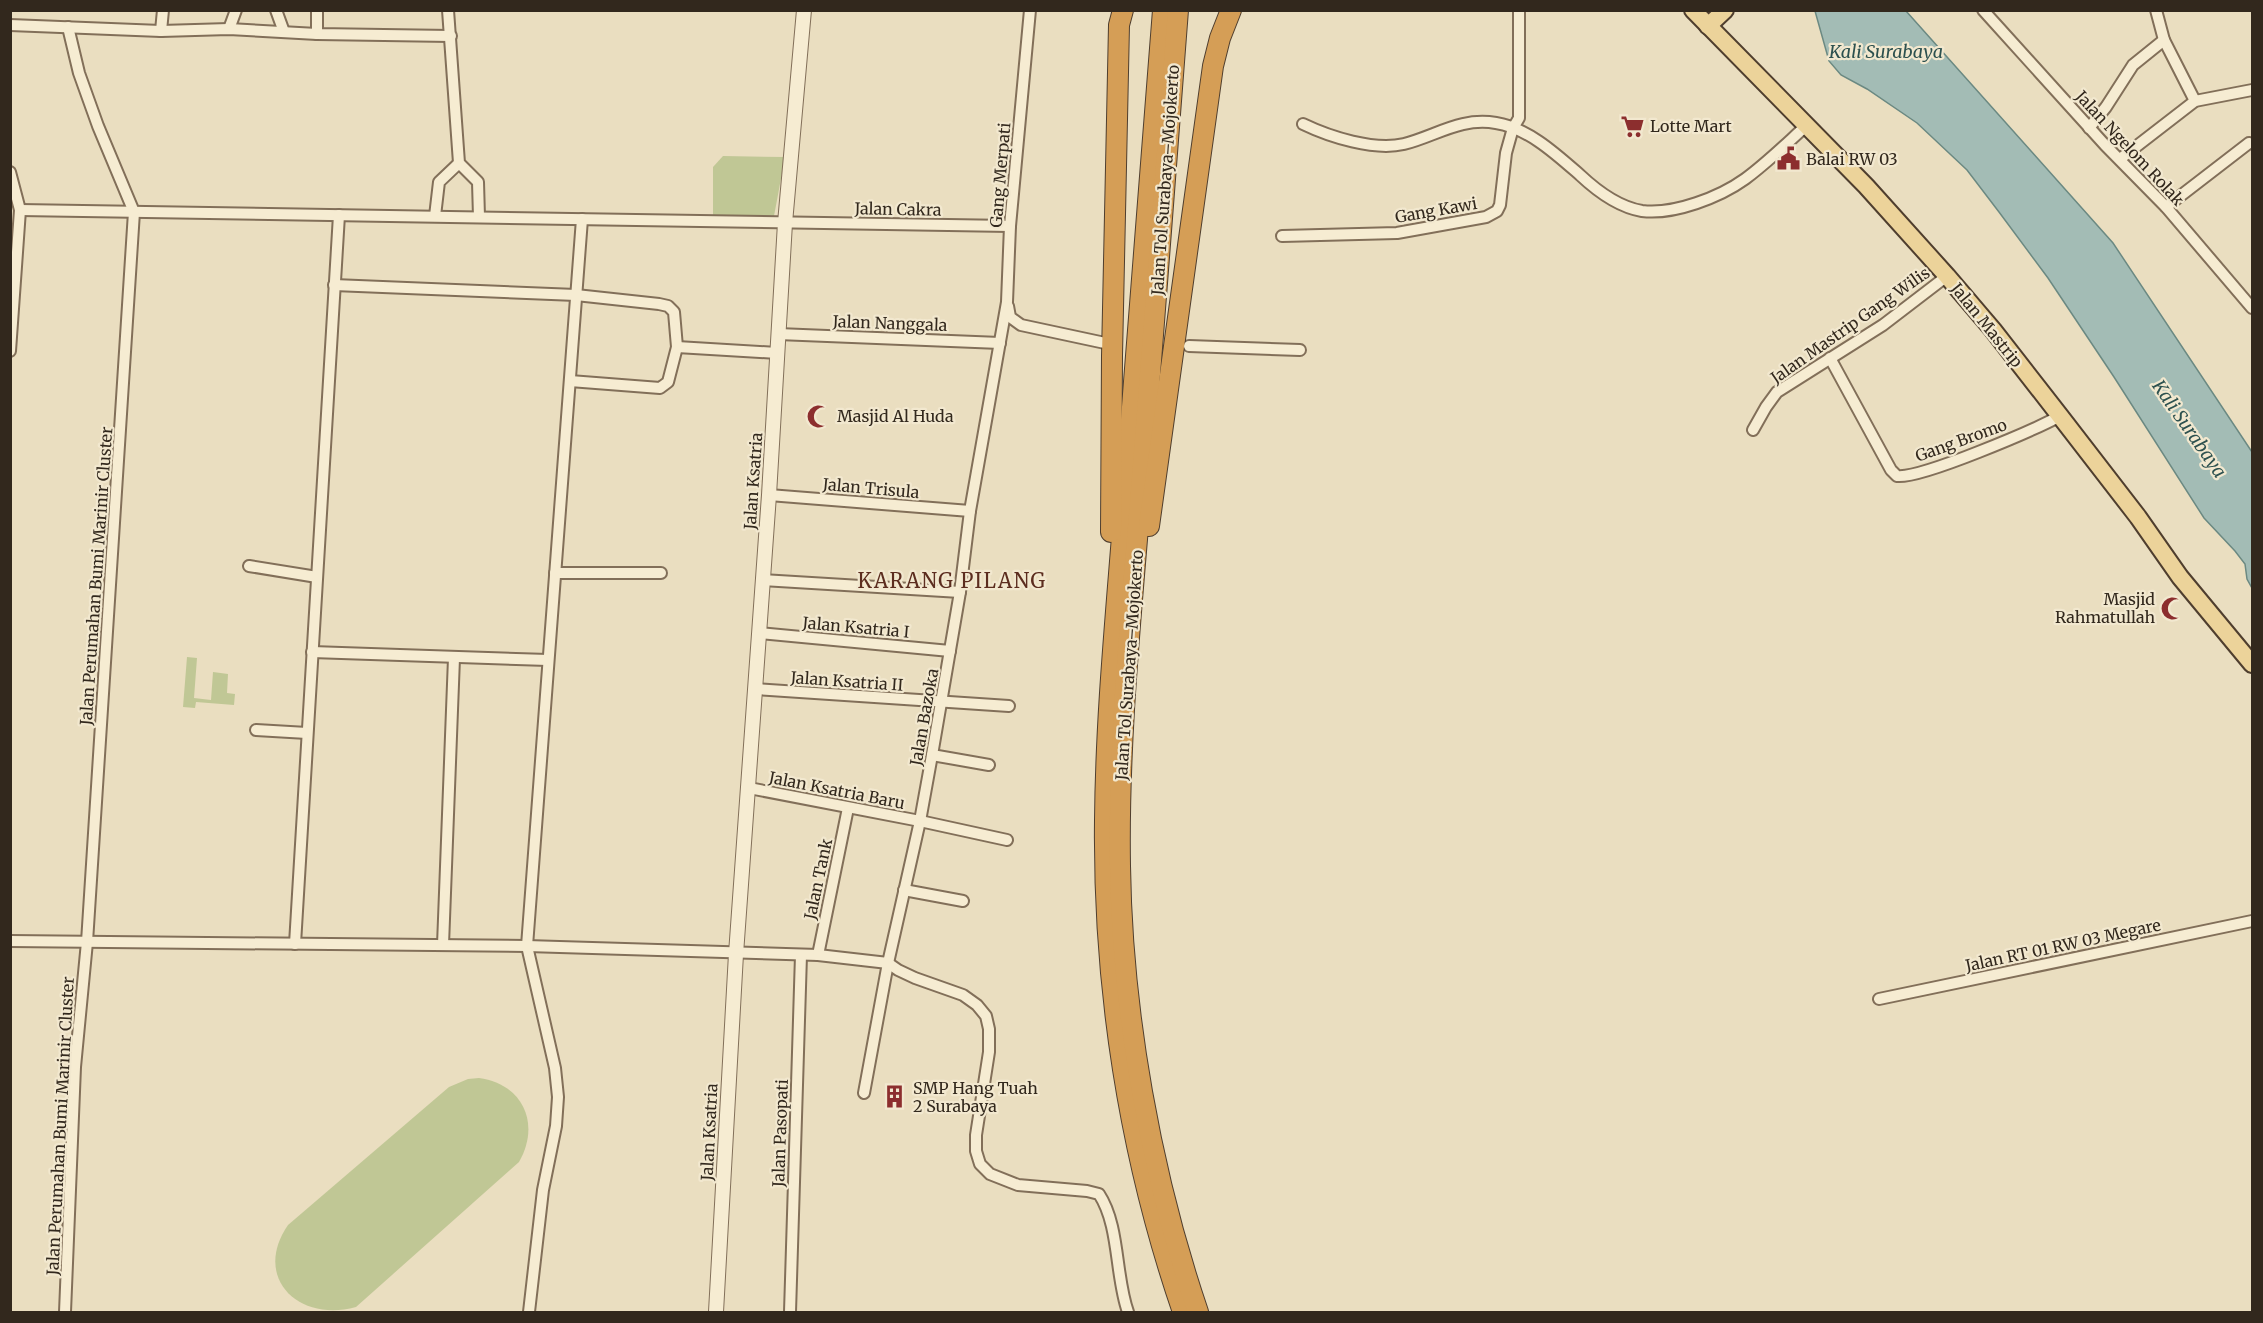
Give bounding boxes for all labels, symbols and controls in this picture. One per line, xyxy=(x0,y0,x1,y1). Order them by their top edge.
water label: Kali Surabaya xyxy=(1828,40,1943,63)
street label: Jalan Tol Surabaya–Mojokerto xyxy=(1147,64,1183,297)
street label: Jalan Ngelom Rolak xyxy=(2071,86,2189,210)
supermarket icon: Lotte Mart xyxy=(1619,113,1645,139)
place label: Lotte Mart xyxy=(1650,116,1733,136)
street label: Gang Merpati xyxy=(985,122,1015,228)
public building icon: Balai RW 03 xyxy=(1775,146,1801,172)
place label: Balai RW 03 xyxy=(1806,149,1898,169)
street label: Gang Kawi xyxy=(1393,193,1479,227)
street label: Jalan Cakra xyxy=(853,198,942,220)
street label: Jalan Mastrip Gang Wilis xyxy=(1766,262,1934,388)
street label: Jalan Mastrip xyxy=(1946,278,2027,371)
street label: Jalan Nanggala xyxy=(831,311,948,335)
water label: Kali Surabaya xyxy=(2147,375,2232,482)
mosque icon: Masjid Al Huda xyxy=(806,403,832,429)
place label: Masjid Al Huda xyxy=(837,406,954,426)
street label: Gang Bromo xyxy=(1913,414,2009,466)
street label: Jalan Perumahan Bumi Marinir Cluster xyxy=(76,426,116,727)
street label: Jalan Ksatria xyxy=(740,431,766,531)
street label: Jalan Trisula xyxy=(821,474,921,502)
street label: Jalan Tol Surabaya–Mojokerto xyxy=(1111,549,1147,782)
district label: KARANG PILANG xyxy=(857,568,1047,593)
place label: Masjid Rahmatullah xyxy=(2055,589,2155,627)
mosque icon: Masjid Rahmatullah xyxy=(2160,595,2186,621)
street label: Jalan Ksatria I xyxy=(801,612,910,642)
street label: Jalan Bazoka xyxy=(905,666,942,768)
street label: Jalan Ksatria II xyxy=(789,667,904,695)
street label: Jalan Ksatria Baru xyxy=(766,767,907,813)
street label: Jalan Tank xyxy=(799,836,837,922)
street label: Jalan RT 01 RW 03 Megare xyxy=(1962,915,2163,976)
street label: Jalan Perumahan Bumi Marinir Cluster xyxy=(42,976,78,1277)
place label: SMP Hang Tuah 2 Surabaya xyxy=(913,1078,1038,1116)
street label: Jalan Pasopati xyxy=(768,1079,792,1188)
street label: Jalan Ksatria xyxy=(696,1082,722,1182)
building icon: SMP Hang Tuah 2 Surabaya xyxy=(882,1084,908,1110)

